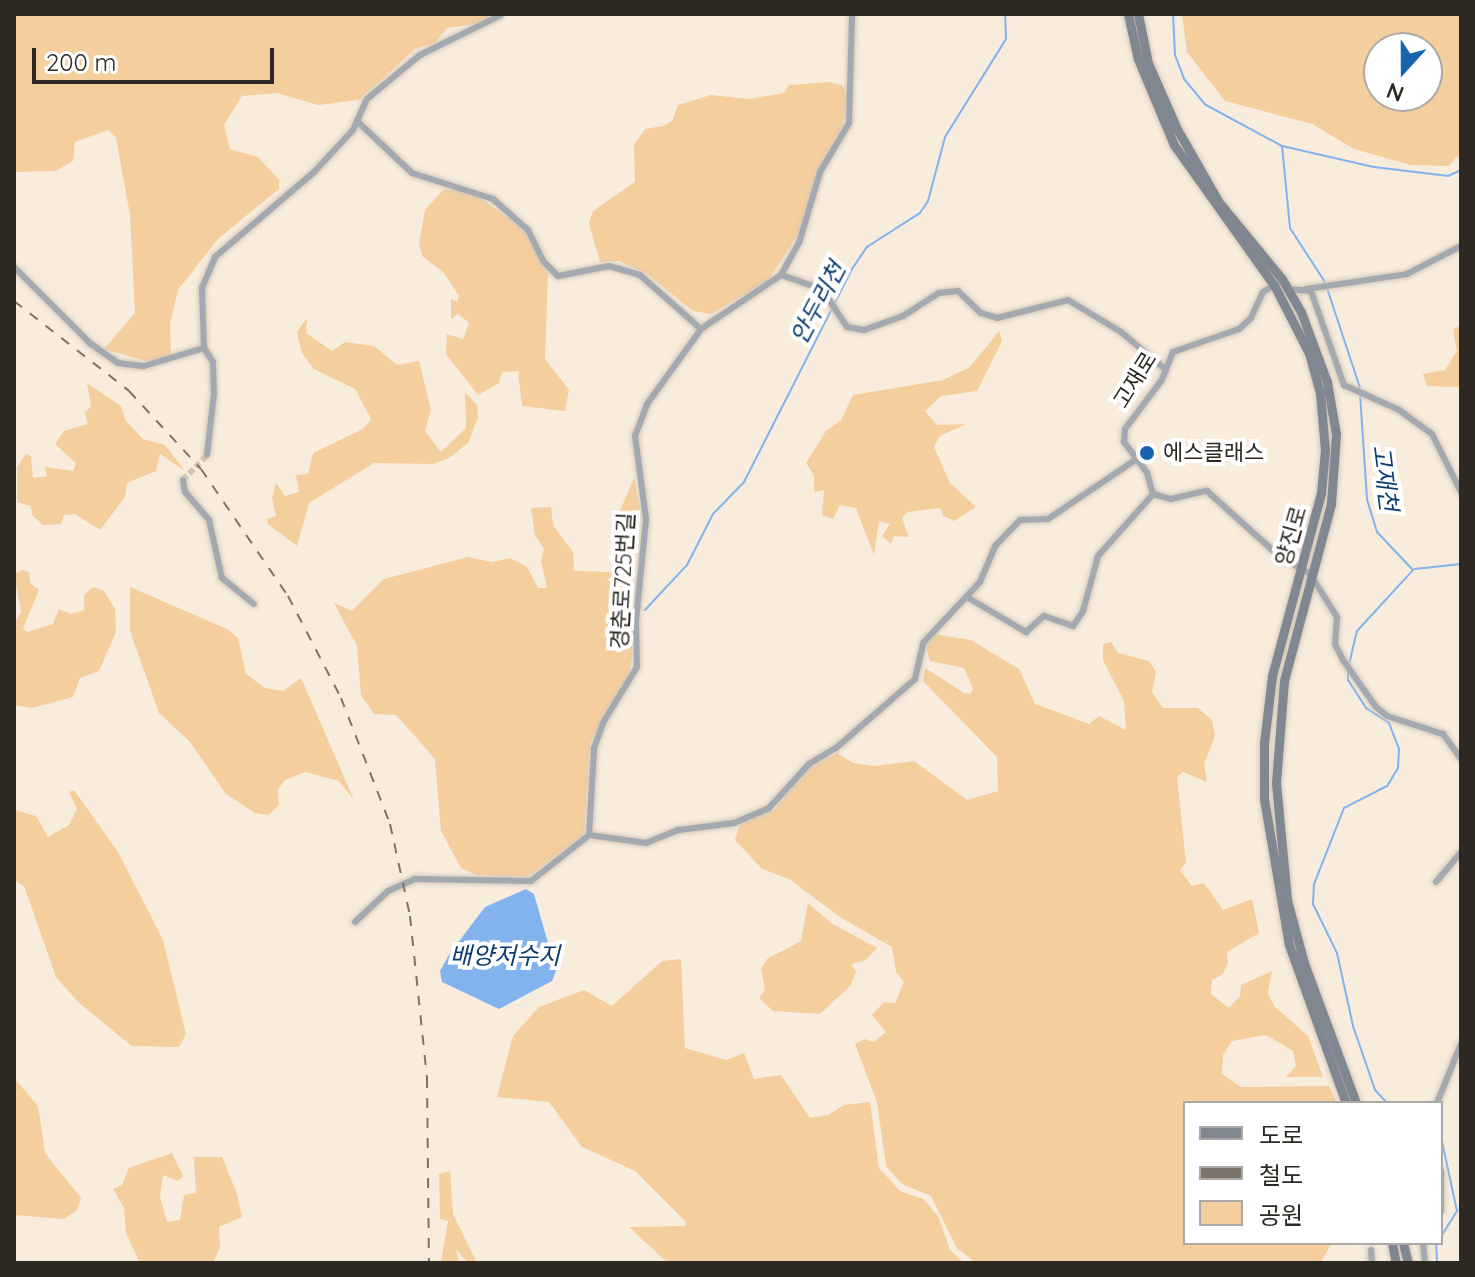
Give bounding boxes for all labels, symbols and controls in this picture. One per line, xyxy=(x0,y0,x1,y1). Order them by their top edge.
scale bar xyxy=(36,32,278,82)
north arrow xyxy=(1363,32,1443,112)
text: 200 m xyxy=(46,47,116,77)
text: N xyxy=(1383,77,1408,109)
water label: 안두리천 xyxy=(785,257,851,349)
street label: 고재로 xyxy=(1108,347,1162,413)
place label: 에스클래스 xyxy=(1163,440,1264,466)
water label: 고재천 xyxy=(1367,443,1403,513)
marker: 에스클래스 xyxy=(1138,444,1156,462)
street label: 양진로 xyxy=(1270,503,1312,569)
street label: 경춘로725번길 xyxy=(606,512,640,650)
water label: 배양저수지 xyxy=(450,942,560,970)
legend xyxy=(1183,1101,1443,1245)
text: 도로 xyxy=(1259,1120,1303,1150)
text: 철도 xyxy=(1259,1160,1303,1190)
text: 공원 xyxy=(1259,1200,1303,1230)

